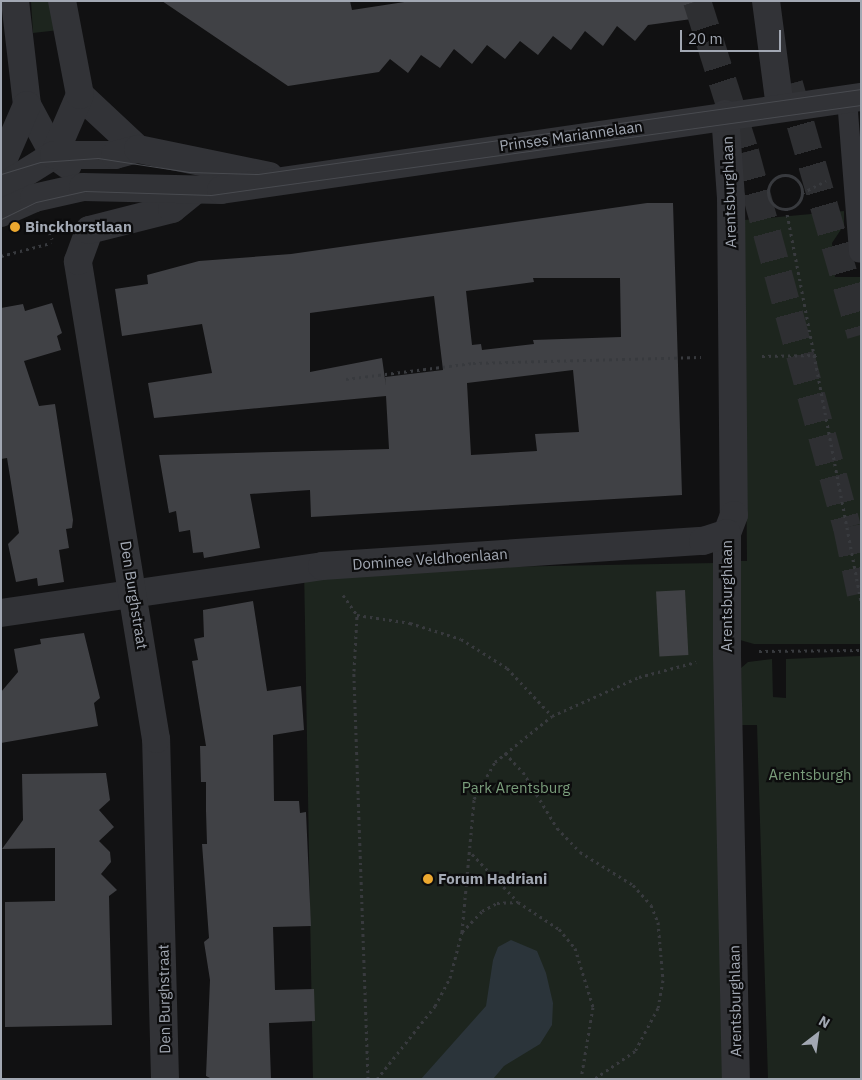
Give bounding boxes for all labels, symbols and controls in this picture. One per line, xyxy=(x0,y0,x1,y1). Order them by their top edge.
scale bar xyxy=(682,20,783,52)
text: 20 m xyxy=(688,29,723,48)
street label: Prinses Mariannelaan xyxy=(498,117,644,155)
street label: Arentsburghlaan xyxy=(718,136,740,248)
place label: Binckhorstlaan xyxy=(25,218,132,236)
marker: Binckhorstlaan xyxy=(9,221,21,233)
street label: Den Burghstraat xyxy=(117,540,151,650)
street label: Arentsburghlaan xyxy=(718,540,736,652)
street label: Dominee Veldhoenlaan xyxy=(352,545,508,573)
park label: Arentsburgh xyxy=(768,766,852,784)
park label: Park Arentsburg xyxy=(462,779,570,797)
place label: Forum Hadriani xyxy=(438,870,547,888)
marker: Forum Hadriani xyxy=(422,873,434,885)
street label: Den Burghstraat xyxy=(154,944,174,1054)
street label: Arentsburghlaan xyxy=(725,945,745,1057)
north arrow xyxy=(792,1010,842,1060)
text: N xyxy=(816,1012,833,1032)

